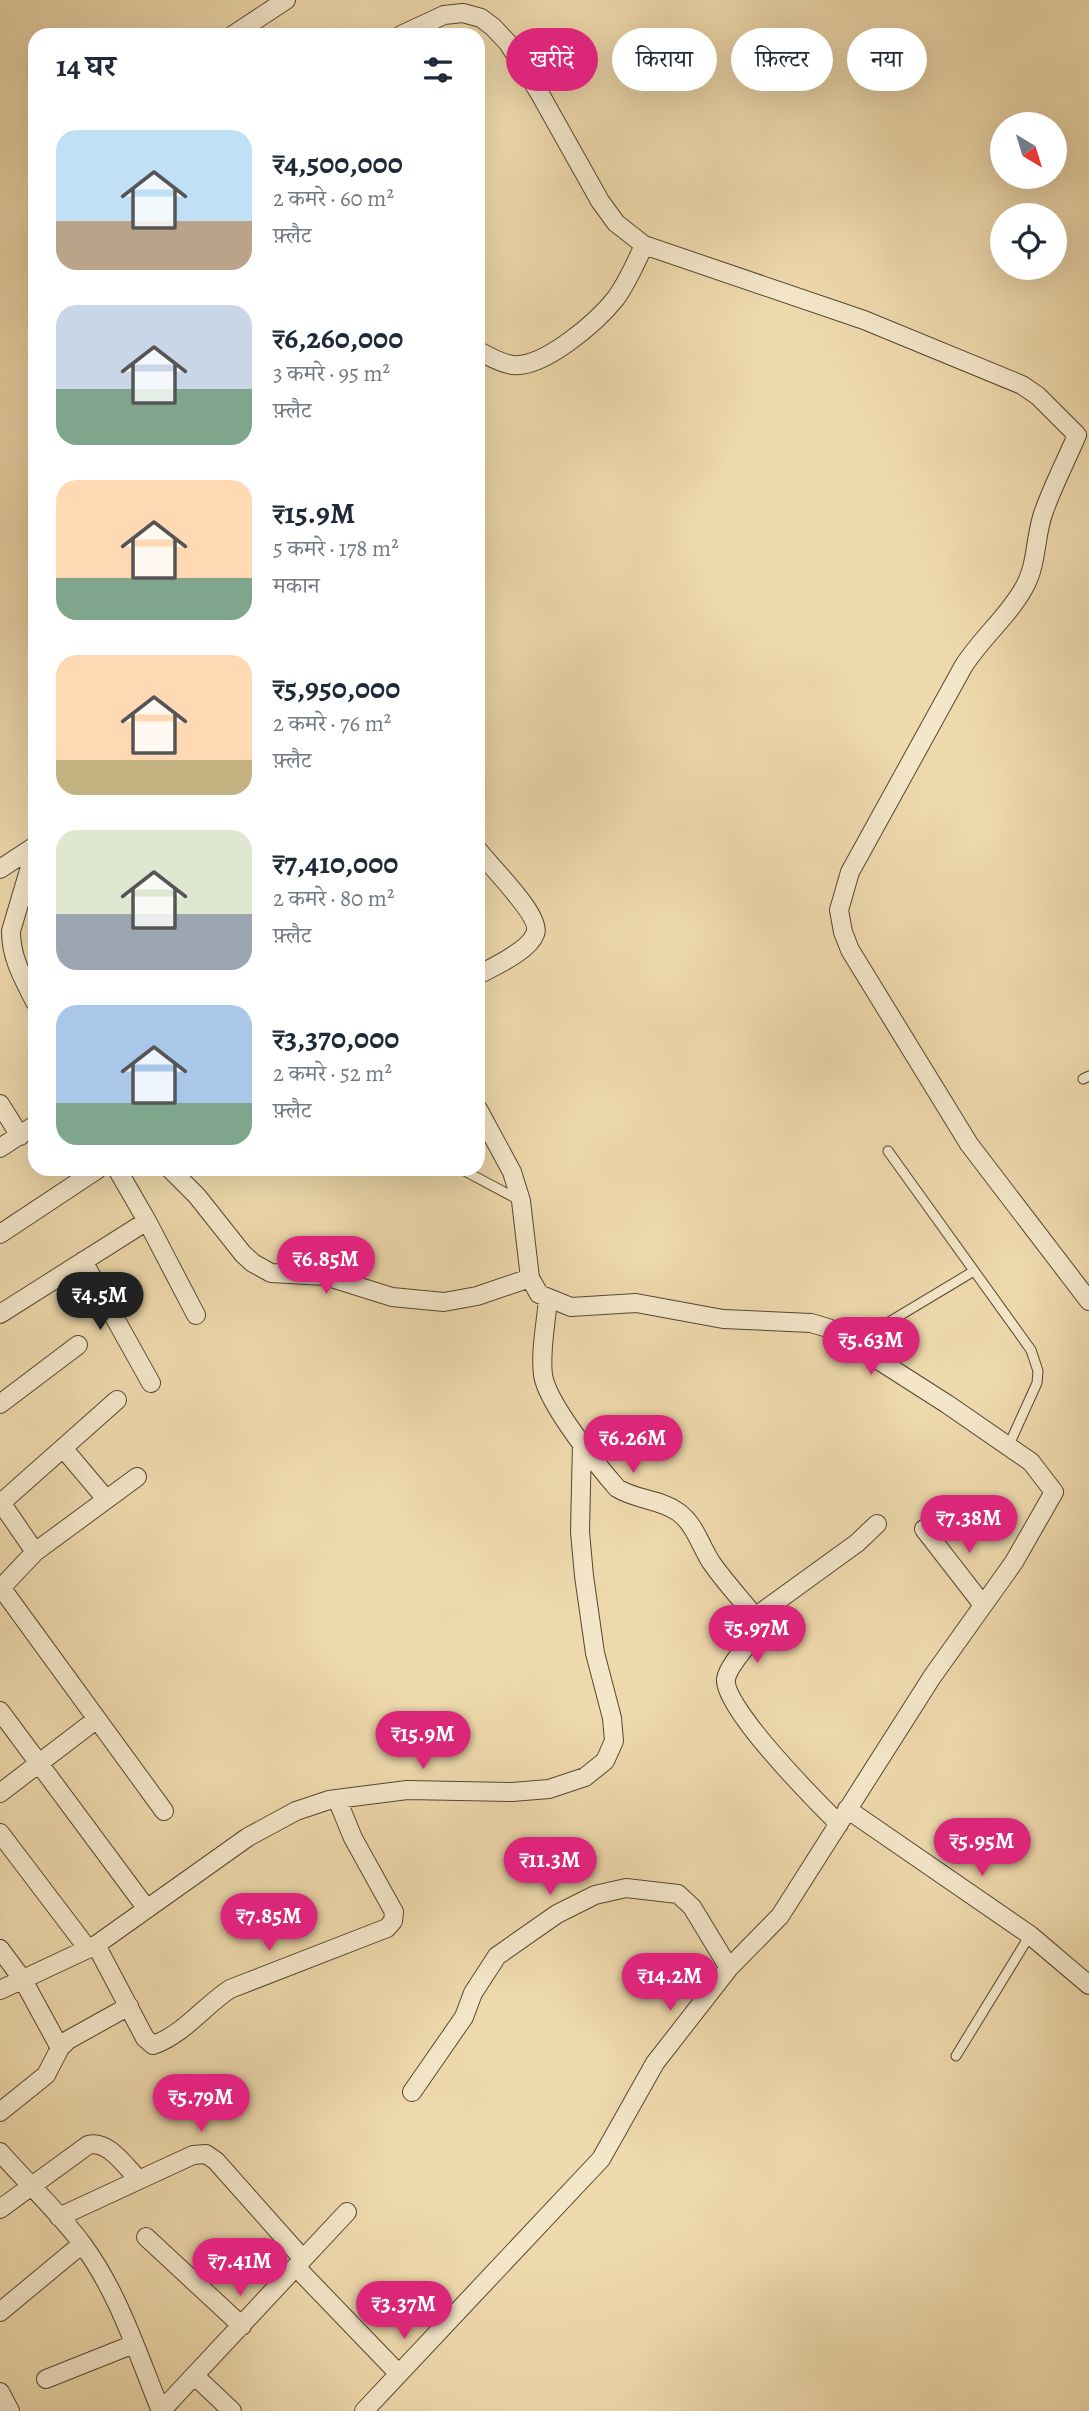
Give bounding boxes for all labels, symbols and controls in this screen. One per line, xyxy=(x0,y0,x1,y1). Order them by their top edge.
chip: खरीदें xyxy=(506,28,598,91)
chip: किराया xyxy=(612,28,717,91)
chip: फ़िल्टर xyxy=(731,28,833,91)
chip: नया xyxy=(847,28,927,91)
text: 14 घर xyxy=(56,46,116,86)
icon: filters xyxy=(419,51,457,89)
north arrow xyxy=(990,112,1068,189)
map controls xyxy=(990,112,1067,280)
text: ₹4,500,000 xyxy=(273,143,403,183)
icon: home xyxy=(112,158,196,242)
text: 2 कमरे · 60 m² xyxy=(273,183,394,214)
button: locate xyxy=(990,203,1067,280)
text: फ़्लैट xyxy=(273,220,311,251)
text: ₹6,260,000 xyxy=(273,318,403,358)
icon: home xyxy=(112,333,196,417)
text: 3 कमरे · 95 m² xyxy=(273,358,390,389)
text: फ़्लैट xyxy=(273,395,311,426)
text: ₹15.9M xyxy=(273,493,355,533)
icon: home xyxy=(112,508,196,592)
text: 5 कमरे · 178 m² xyxy=(273,533,399,564)
text: मकान xyxy=(273,570,320,601)
text: ₹5,950,000 xyxy=(273,668,400,708)
icon: home xyxy=(112,683,196,767)
text: 2 कमरे · 76 m² xyxy=(273,708,391,739)
text: फ़्लैट xyxy=(273,745,311,776)
text: ₹7,410,000 xyxy=(273,843,398,883)
icon: home xyxy=(112,858,196,942)
text: 2 कमरे · 80 m² xyxy=(273,883,395,914)
text: फ़्लैट xyxy=(273,920,311,951)
text: ₹3,370,000 xyxy=(273,1018,399,1058)
icon: home xyxy=(112,1033,196,1117)
text: 2 कमरे · 52 m² xyxy=(273,1058,392,1089)
text: फ़्लैट xyxy=(273,1095,311,1126)
pin: ₹6.85M xyxy=(269,1236,383,1296)
text: ₹6.85M xyxy=(293,1243,359,1274)
pin: ₹4.5M xyxy=(51,1272,149,1332)
text: ₹4.5M xyxy=(73,1279,127,1310)
pin: ₹5.63M xyxy=(814,1318,928,1377)
text: ₹5.63M xyxy=(839,1324,903,1355)
pin: ₹6.26M xyxy=(576,1416,690,1475)
text: ₹6.26M xyxy=(600,1422,666,1453)
pin: ₹7.38M xyxy=(912,1496,1026,1555)
text: ₹7.38M xyxy=(936,1502,1002,1533)
pin: ₹5.97M xyxy=(700,1606,814,1665)
text: ₹5.97M xyxy=(725,1612,789,1643)
pin: ₹15.9M xyxy=(366,1712,480,1771)
text: ₹15.9M xyxy=(392,1718,454,1749)
pin: ₹5.95M xyxy=(925,1818,1039,1878)
text: ₹5.95M xyxy=(950,1825,1014,1856)
pin: ₹11.3M xyxy=(493,1838,607,1897)
text: ₹11.3M xyxy=(520,1844,580,1875)
pin: ₹7.85M xyxy=(212,1894,326,1953)
text: ₹7.85M xyxy=(237,1900,301,1931)
pin: ₹14.2M xyxy=(613,1954,727,2013)
text: ₹14.2M xyxy=(638,1960,702,1991)
pin: ₹5.79M xyxy=(144,2074,258,2134)
text: ₹5.79M xyxy=(169,2081,233,2112)
pin: ₹7.41M xyxy=(183,2238,297,2298)
text: ₹7.41M xyxy=(208,2245,272,2276)
pin: ₹3.37M xyxy=(347,2282,461,2341)
text: ₹3.37M xyxy=(372,2288,436,2319)

